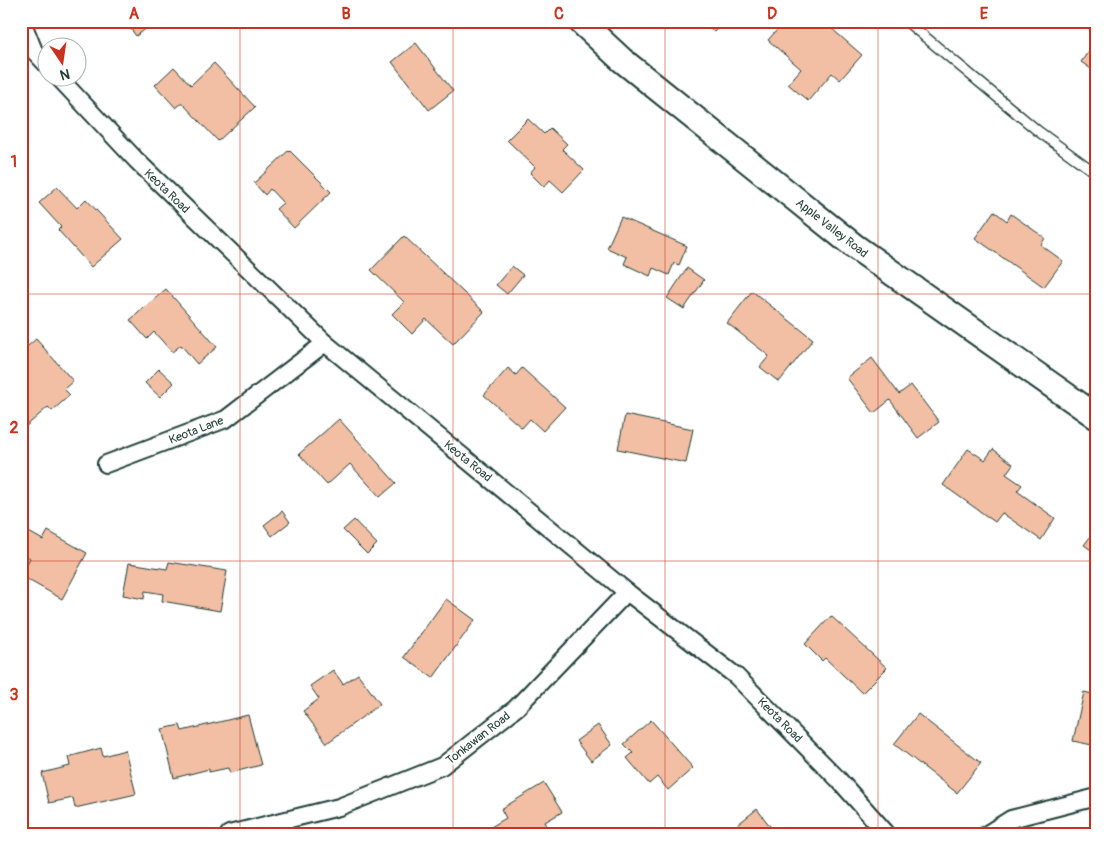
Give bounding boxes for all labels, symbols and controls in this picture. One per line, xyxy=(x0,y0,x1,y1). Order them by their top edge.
text: A xyxy=(129,4,140,24)
text: B xyxy=(341,4,351,24)
text: C xyxy=(554,4,564,24)
text: D xyxy=(767,4,777,24)
text: E xyxy=(980,4,989,24)
north arrow xyxy=(38,38,88,88)
text: N xyxy=(58,65,71,84)
text: 1 xyxy=(11,152,17,172)
street label: Keota Road xyxy=(141,166,193,217)
street label: Apple Valley Road xyxy=(793,196,871,261)
street label: Keota Lane xyxy=(167,413,226,448)
text: 2 xyxy=(10,418,19,438)
street label: Keota Road xyxy=(441,437,495,485)
text: 3 xyxy=(10,685,19,705)
street label: Keota Road xyxy=(754,695,805,746)
street label: Tonkawan Road xyxy=(443,709,514,768)

